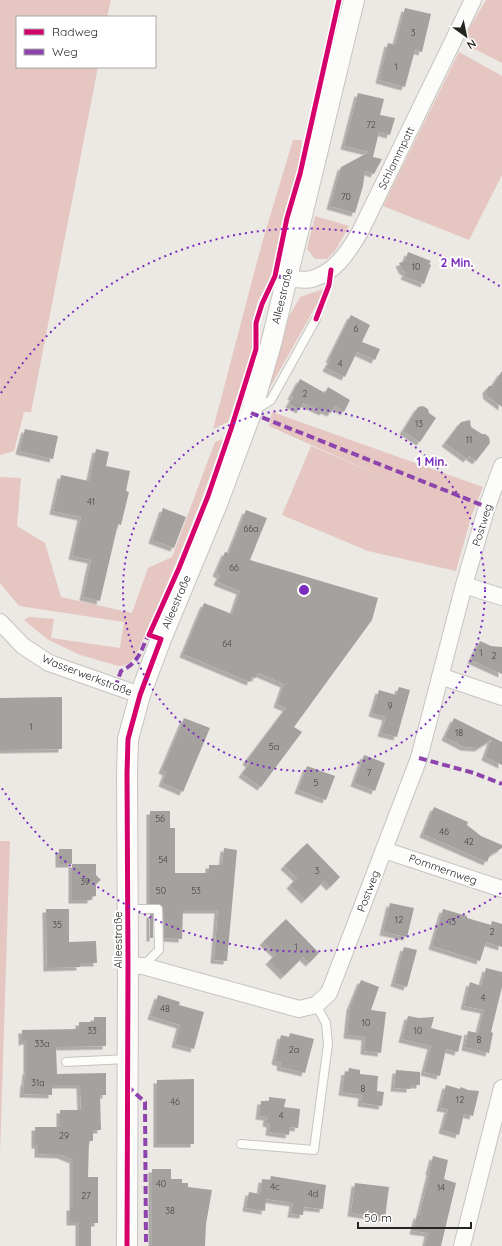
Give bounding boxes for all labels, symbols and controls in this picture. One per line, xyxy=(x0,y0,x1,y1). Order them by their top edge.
legend xyxy=(16,16,156,68)
north arrow xyxy=(446,16,486,56)
text: Radweg xyxy=(52,24,98,39)
house number: 3 xyxy=(411,27,416,38)
text: N xyxy=(464,36,479,52)
text: Weg xyxy=(52,44,78,59)
house number: 1 xyxy=(394,61,398,72)
house number: 72 xyxy=(366,119,376,130)
street label: Schlammpatt xyxy=(375,124,417,192)
house number: 70 xyxy=(341,191,351,202)
text: 2 Min. xyxy=(441,255,474,270)
house number: 10 xyxy=(412,261,420,272)
street label: Alleestraße xyxy=(268,267,296,325)
house number: 6 xyxy=(354,323,359,334)
house number: 4 xyxy=(338,358,343,369)
house number: 2 xyxy=(303,388,308,399)
house number: 13 xyxy=(415,418,423,429)
house number: 11 xyxy=(466,434,472,445)
text: 1 Min. xyxy=(417,454,447,469)
house number: 41 xyxy=(87,496,95,507)
street label: Postweg xyxy=(469,502,495,548)
house number: 66a xyxy=(243,523,259,534)
house number: 66 xyxy=(229,562,239,573)
street label: Alleestraße xyxy=(158,573,194,631)
centre of rings xyxy=(297,583,311,597)
house number: 64 xyxy=(222,638,232,649)
house number: 1 xyxy=(479,647,483,658)
house number: 2 xyxy=(492,650,497,661)
street label: Wasserwerkstraße xyxy=(40,651,134,699)
house number: 9 xyxy=(387,700,393,711)
house number: 1 xyxy=(29,721,33,732)
house number: 18 xyxy=(455,727,463,738)
house number: 5a xyxy=(269,741,279,752)
house number: 7 xyxy=(367,767,372,778)
house number: 5 xyxy=(314,777,319,788)
house number: 56 xyxy=(155,813,165,824)
house number: 46 xyxy=(439,826,449,837)
house number: 42 xyxy=(464,836,474,847)
street label: Pommernweg xyxy=(407,851,479,887)
house number: 54 xyxy=(158,854,168,865)
house number: 3 xyxy=(315,865,320,876)
street label: Postweg xyxy=(354,868,382,914)
house number: 39 xyxy=(80,876,90,887)
house number: 50 xyxy=(156,885,166,896)
house number: 53 xyxy=(191,885,201,896)
street label: Alleestraße xyxy=(111,911,125,969)
house number: 12 xyxy=(395,914,403,925)
house number: 13 xyxy=(448,916,456,927)
house number: 35 xyxy=(52,919,62,930)
house number: 2 xyxy=(490,926,495,937)
house number: 1 xyxy=(294,941,298,952)
house number: 4 xyxy=(481,992,486,1003)
house number: 48 xyxy=(160,1003,170,1014)
house number: 10 xyxy=(362,1017,370,1028)
house number: 33 xyxy=(87,1025,97,1036)
house number: 10 xyxy=(414,1025,422,1036)
house number: 8 xyxy=(477,1034,482,1045)
house number: 33a xyxy=(35,1038,49,1049)
house number: 2a xyxy=(289,1044,299,1055)
house number: 31a xyxy=(31,1077,45,1088)
house number: 8 xyxy=(361,1083,366,1094)
house number: 12 xyxy=(456,1094,464,1105)
house number: 46 xyxy=(170,1096,180,1107)
house number: 4 xyxy=(279,1110,284,1121)
house number: 29 xyxy=(59,1130,69,1141)
house number: 40 xyxy=(156,1178,166,1189)
house number: 4c xyxy=(270,1181,280,1192)
house number: 14 xyxy=(437,1182,445,1193)
house number: 4d xyxy=(308,1188,318,1199)
house number: 27 xyxy=(81,1190,91,1201)
scale bar xyxy=(358,1204,471,1230)
house number: 38 xyxy=(165,1205,175,1216)
text: 50 m xyxy=(364,1210,392,1225)

